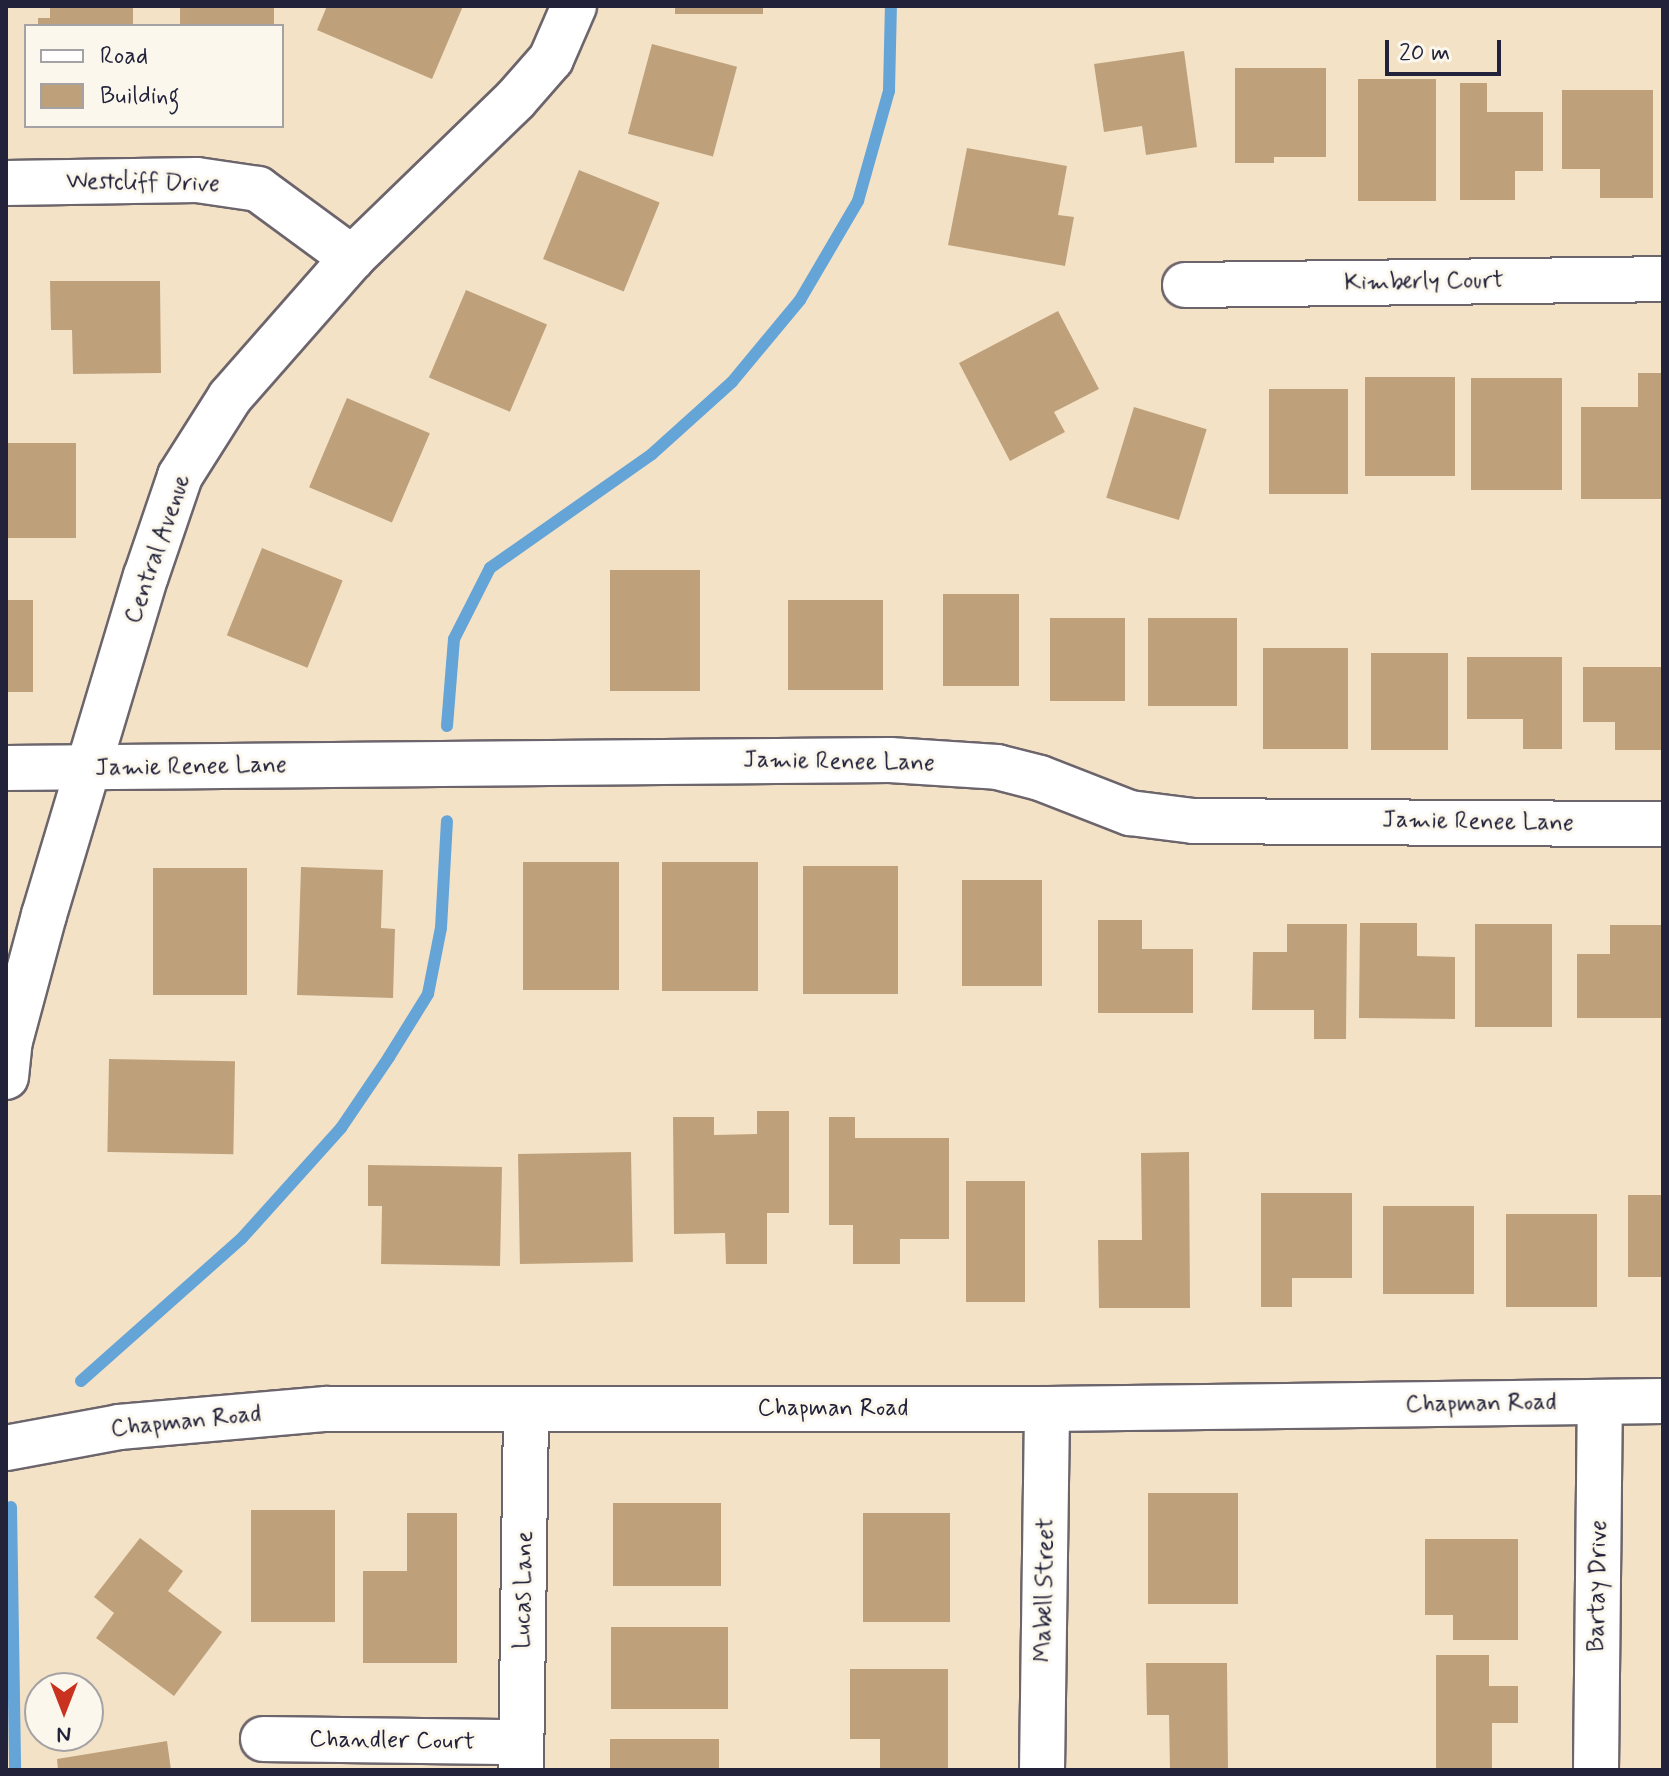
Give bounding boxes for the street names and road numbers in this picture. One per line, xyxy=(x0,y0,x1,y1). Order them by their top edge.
street label: Westcliff Drive xyxy=(67,167,219,199)
street label: Kimberly Court xyxy=(1344,266,1504,298)
street label: Central Avenue xyxy=(118,468,198,630)
street label: Jamie Renee Lane xyxy=(743,746,935,778)
street label: Jamie Renee Lane xyxy=(95,751,287,783)
street label: Jamie Renee Lane xyxy=(1382,806,1574,838)
street label: Chapman Road xyxy=(1406,1388,1556,1420)
street label: Chapman Road xyxy=(758,1395,908,1423)
street label: Chapman Road xyxy=(110,1400,262,1444)
street label: Mabell Street xyxy=(1029,1518,1061,1662)
street label: Bartay Drive xyxy=(1582,1520,1614,1652)
street label: Lucas Lane xyxy=(509,1532,539,1648)
street label: Chandler Court xyxy=(310,1725,474,1757)

